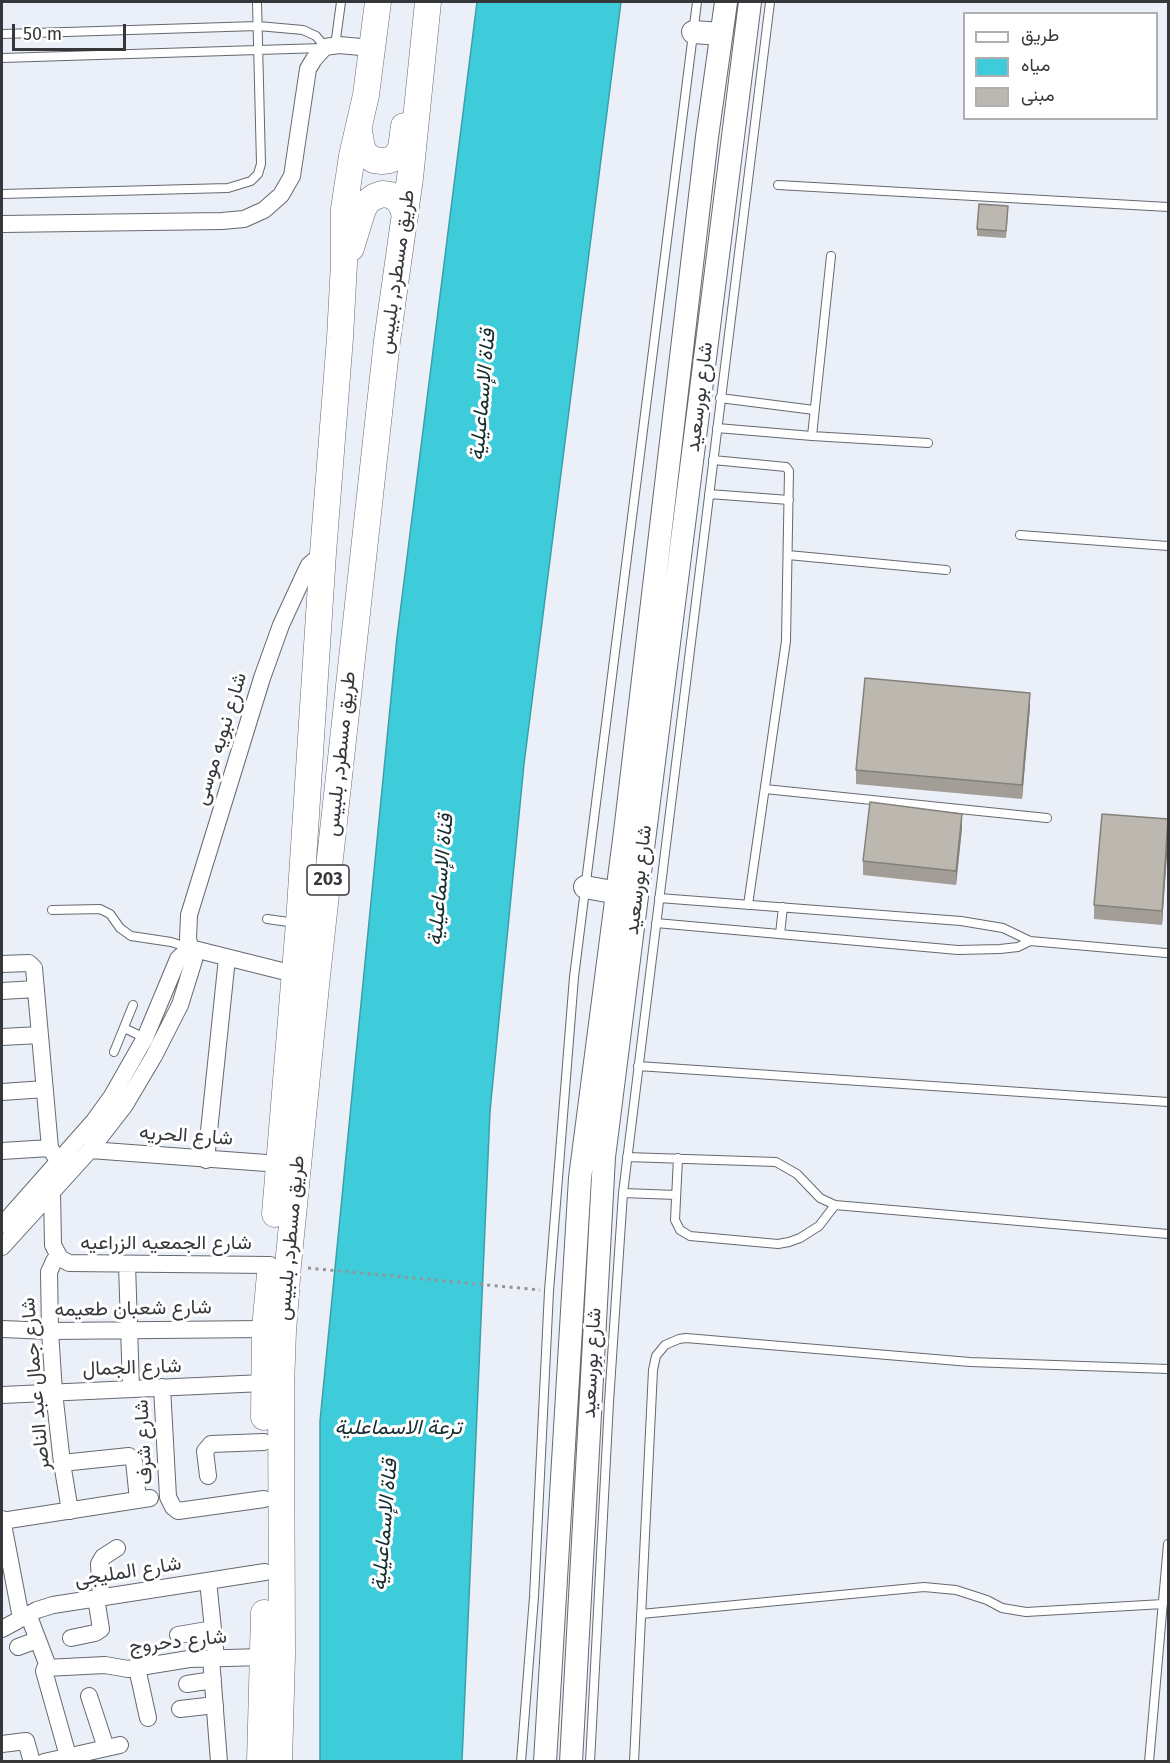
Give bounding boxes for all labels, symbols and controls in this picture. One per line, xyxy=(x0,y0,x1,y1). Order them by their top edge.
scale bar xyxy=(15,12,129,50)
legend xyxy=(963,12,1158,120)
text: 50 m xyxy=(23,23,62,45)
text: طريق xyxy=(1021,24,1059,46)
text: مياه xyxy=(1021,54,1050,76)
text: مبنى xyxy=(1021,84,1055,106)
street label: طريق مسطرد, بلبيس xyxy=(374,188,420,356)
water label: قناة الإسماعيلية xyxy=(465,328,501,462)
street label: شارع بورسعيد xyxy=(681,341,719,453)
street label: شارع نبويه موسى xyxy=(189,670,253,808)
street label: طريق مسطرد, بلبيس xyxy=(320,670,362,838)
water label: قناة الإسماعيلية xyxy=(423,813,459,947)
street label: شارع بورسعيد xyxy=(620,824,658,936)
road number: 203 xyxy=(307,865,349,895)
street label: شارع الحريه xyxy=(138,1121,234,1151)
street label: طريق مسطرد, بلبيس xyxy=(272,1154,310,1322)
street label: شارع الجمعيه الزراعيه xyxy=(80,1231,252,1255)
street label: شارع جمال عبد الناصر xyxy=(16,1296,56,1472)
street label: شارع شعبان طعيمه xyxy=(54,1296,212,1322)
street label: شارع بورسعيد xyxy=(577,1307,607,1419)
street label: شارع الجمال xyxy=(82,1354,182,1382)
street label: شارع شرف xyxy=(130,1399,158,1485)
water label: ترعة الاسماعلية xyxy=(334,1415,462,1441)
water label: قناة الإسماعيلية xyxy=(367,1458,403,1592)
street label: شارع المليجى xyxy=(73,1552,183,1592)
street label: شارع دحروج xyxy=(128,1625,228,1659)

